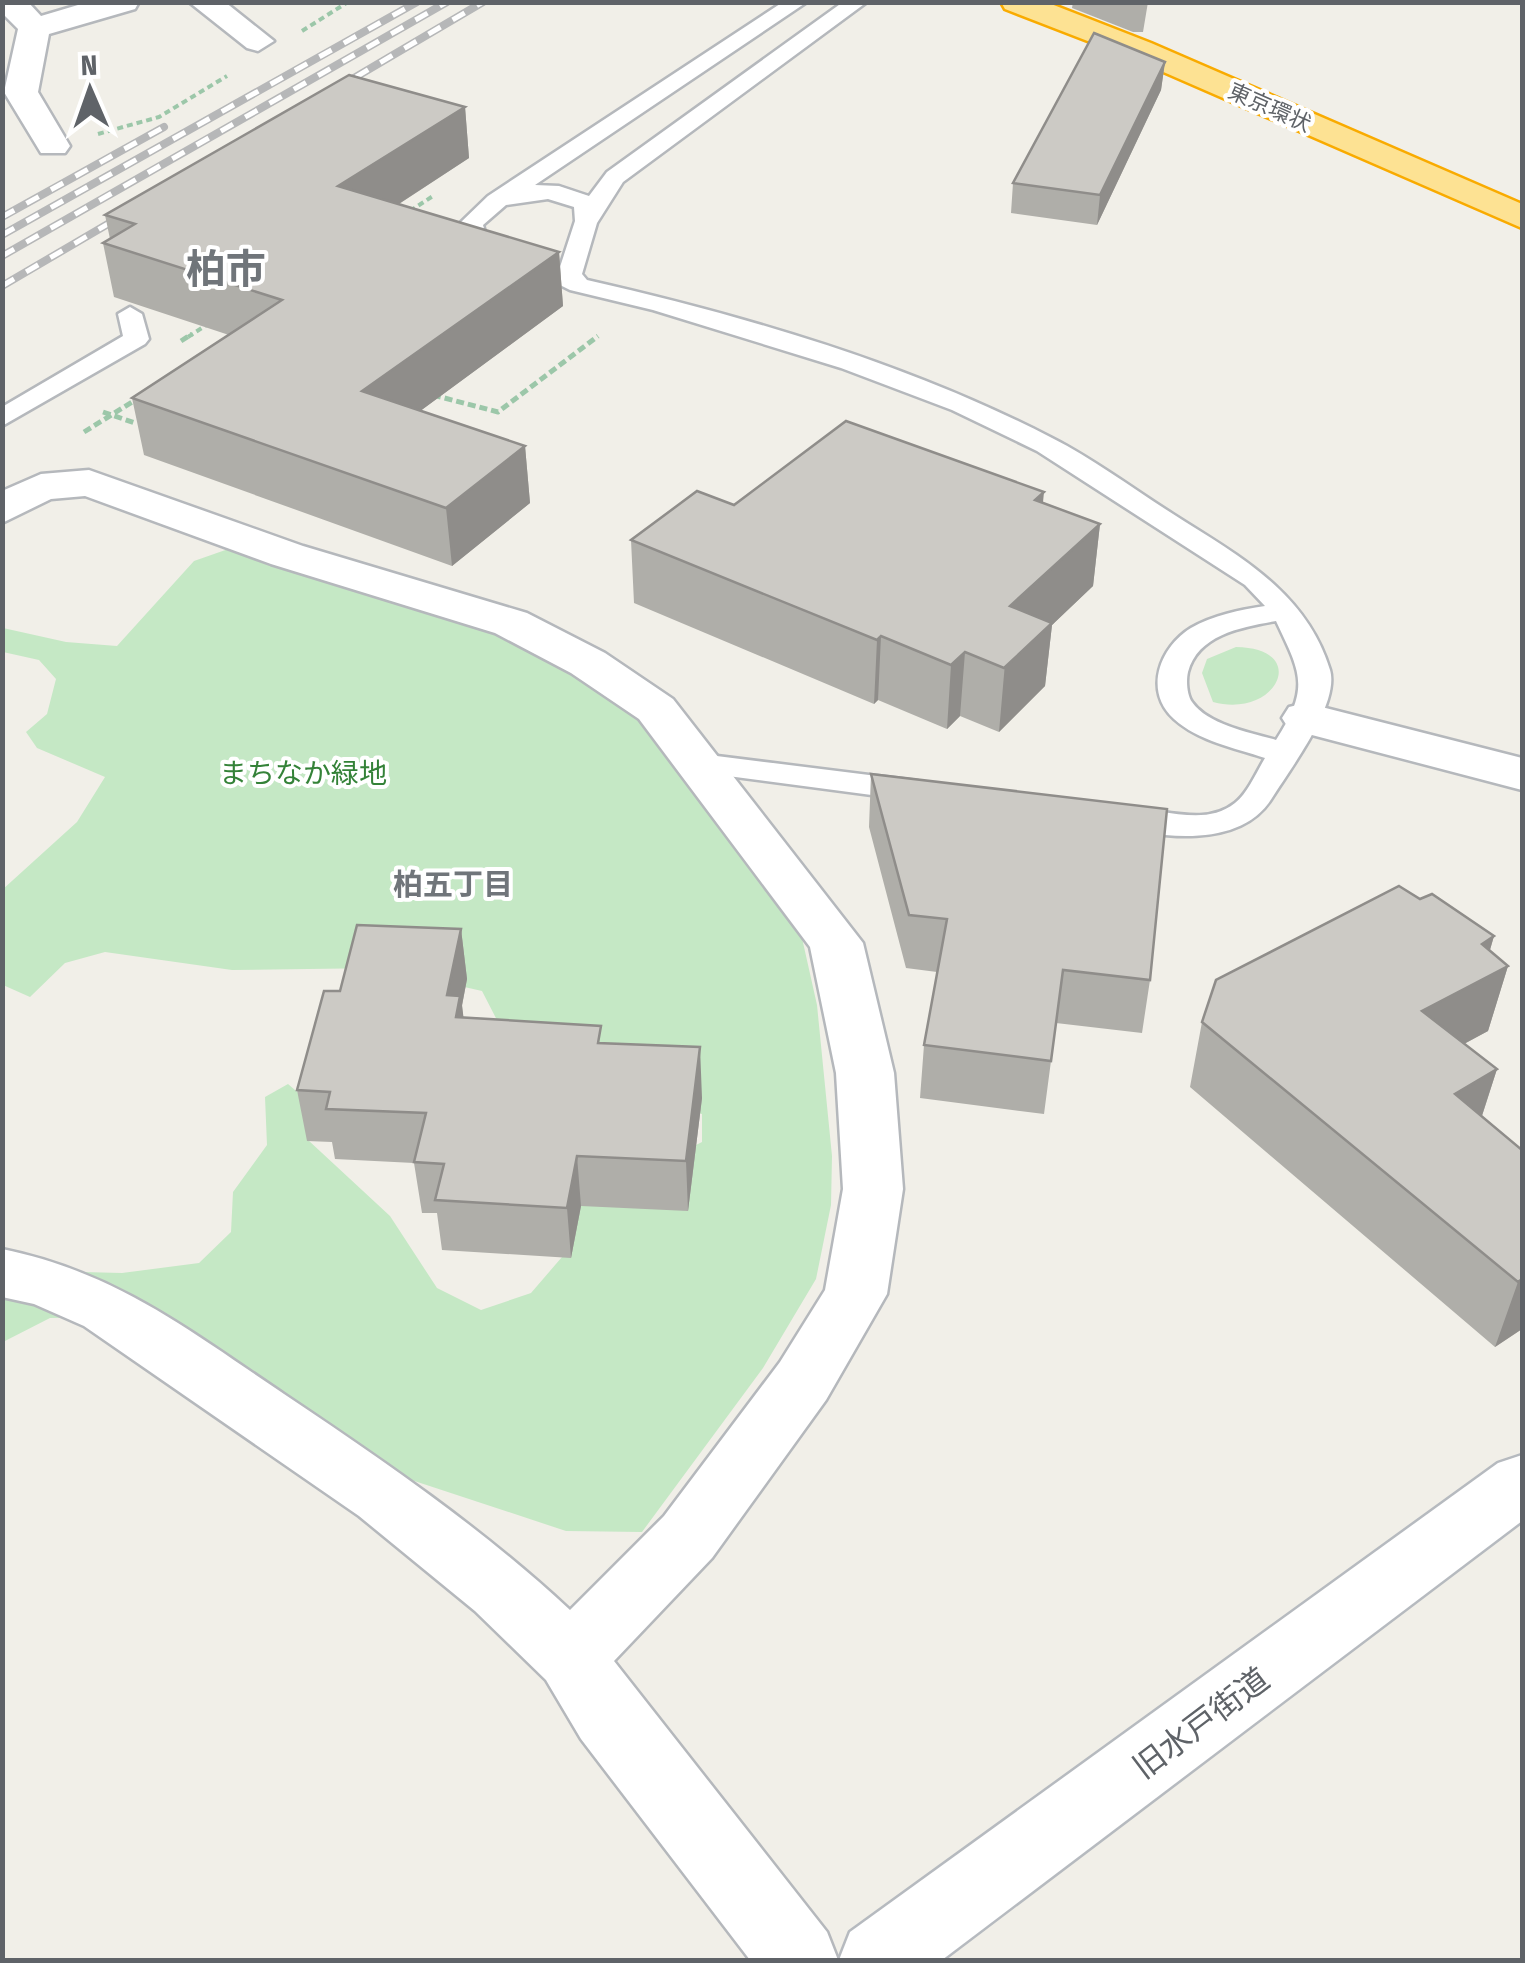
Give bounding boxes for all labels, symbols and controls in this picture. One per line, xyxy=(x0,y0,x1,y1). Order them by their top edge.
north arrow xyxy=(40,40,140,140)
text: N xyxy=(80,49,98,82)
street label: 東京環状 xyxy=(1224,77,1315,138)
district label: 柏市 xyxy=(186,246,266,294)
park label: まちなか緑地 xyxy=(219,757,387,790)
district label: 柏五丁目 xyxy=(393,867,513,903)
street label: 旧水戸街道 xyxy=(1126,1660,1276,1786)

